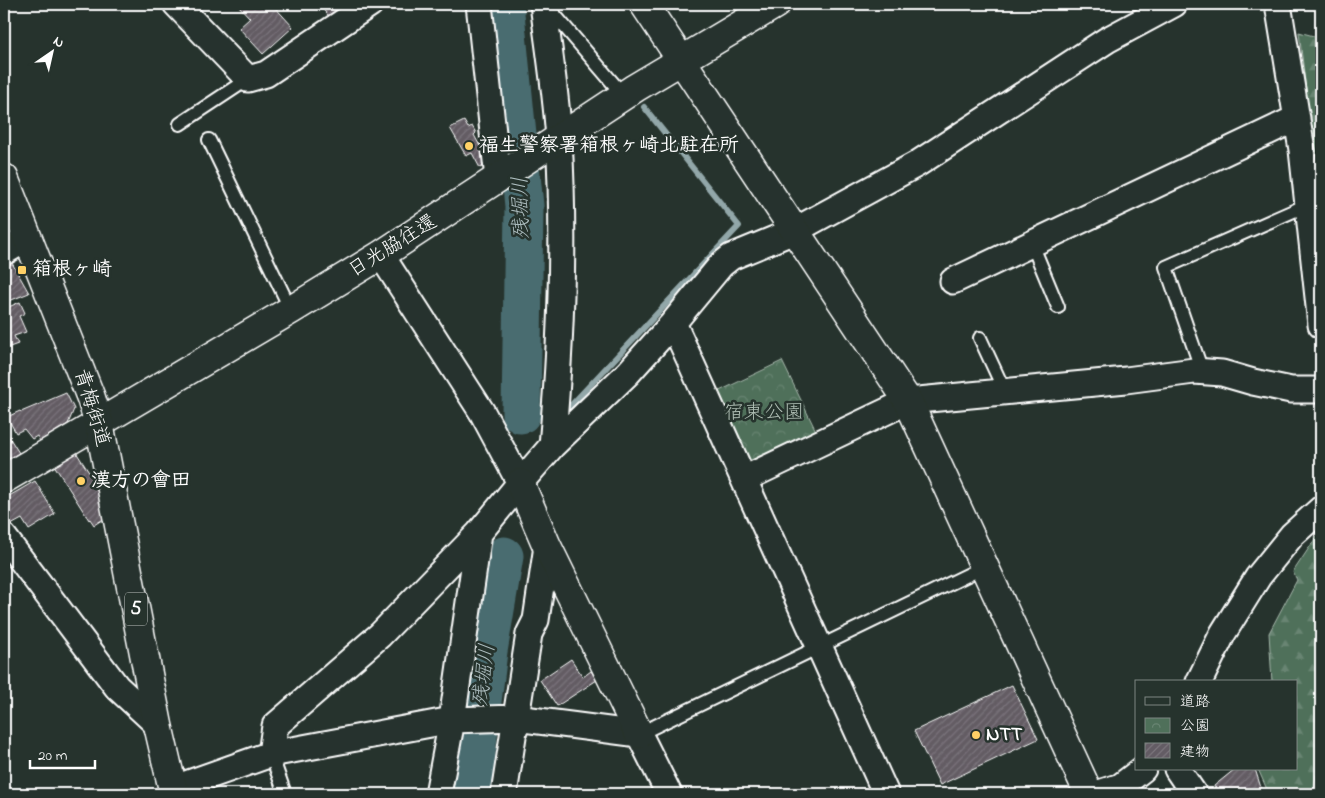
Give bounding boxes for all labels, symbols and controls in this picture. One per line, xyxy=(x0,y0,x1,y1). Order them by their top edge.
north arrow xyxy=(28,28,78,78)
text: N xyxy=(49,31,68,54)
place label: 福生警察署箱根ヶ崎北駐在所 xyxy=(479,132,739,161)
marker: 福生警察署箱根ヶ崎北駐在所 xyxy=(463,140,475,152)
water label: 残堀川 xyxy=(506,176,538,240)
street label: 日光脇往還 xyxy=(343,208,443,286)
place label: 箱根ヶ崎 xyxy=(32,256,112,285)
marker: 箱根ヶ崎 xyxy=(16,264,28,276)
street label: 青梅街道 xyxy=(65,366,117,450)
park label: 宿東公園 xyxy=(724,399,804,428)
place label: 漢方の會田 xyxy=(91,467,191,496)
marker: 漢方の會田 xyxy=(75,475,87,487)
road number: 5 xyxy=(125,592,147,626)
water label: 残堀川 xyxy=(466,642,504,708)
legend xyxy=(1135,680,1298,770)
text: 道路 xyxy=(1180,691,1210,713)
text: 公園 xyxy=(1180,715,1210,737)
place label: NTT xyxy=(986,721,1023,750)
marker: NTT xyxy=(970,729,982,741)
scale bar xyxy=(30,738,95,770)
text: 建物 xyxy=(1180,741,1210,763)
text: 20 m xyxy=(38,745,68,767)

